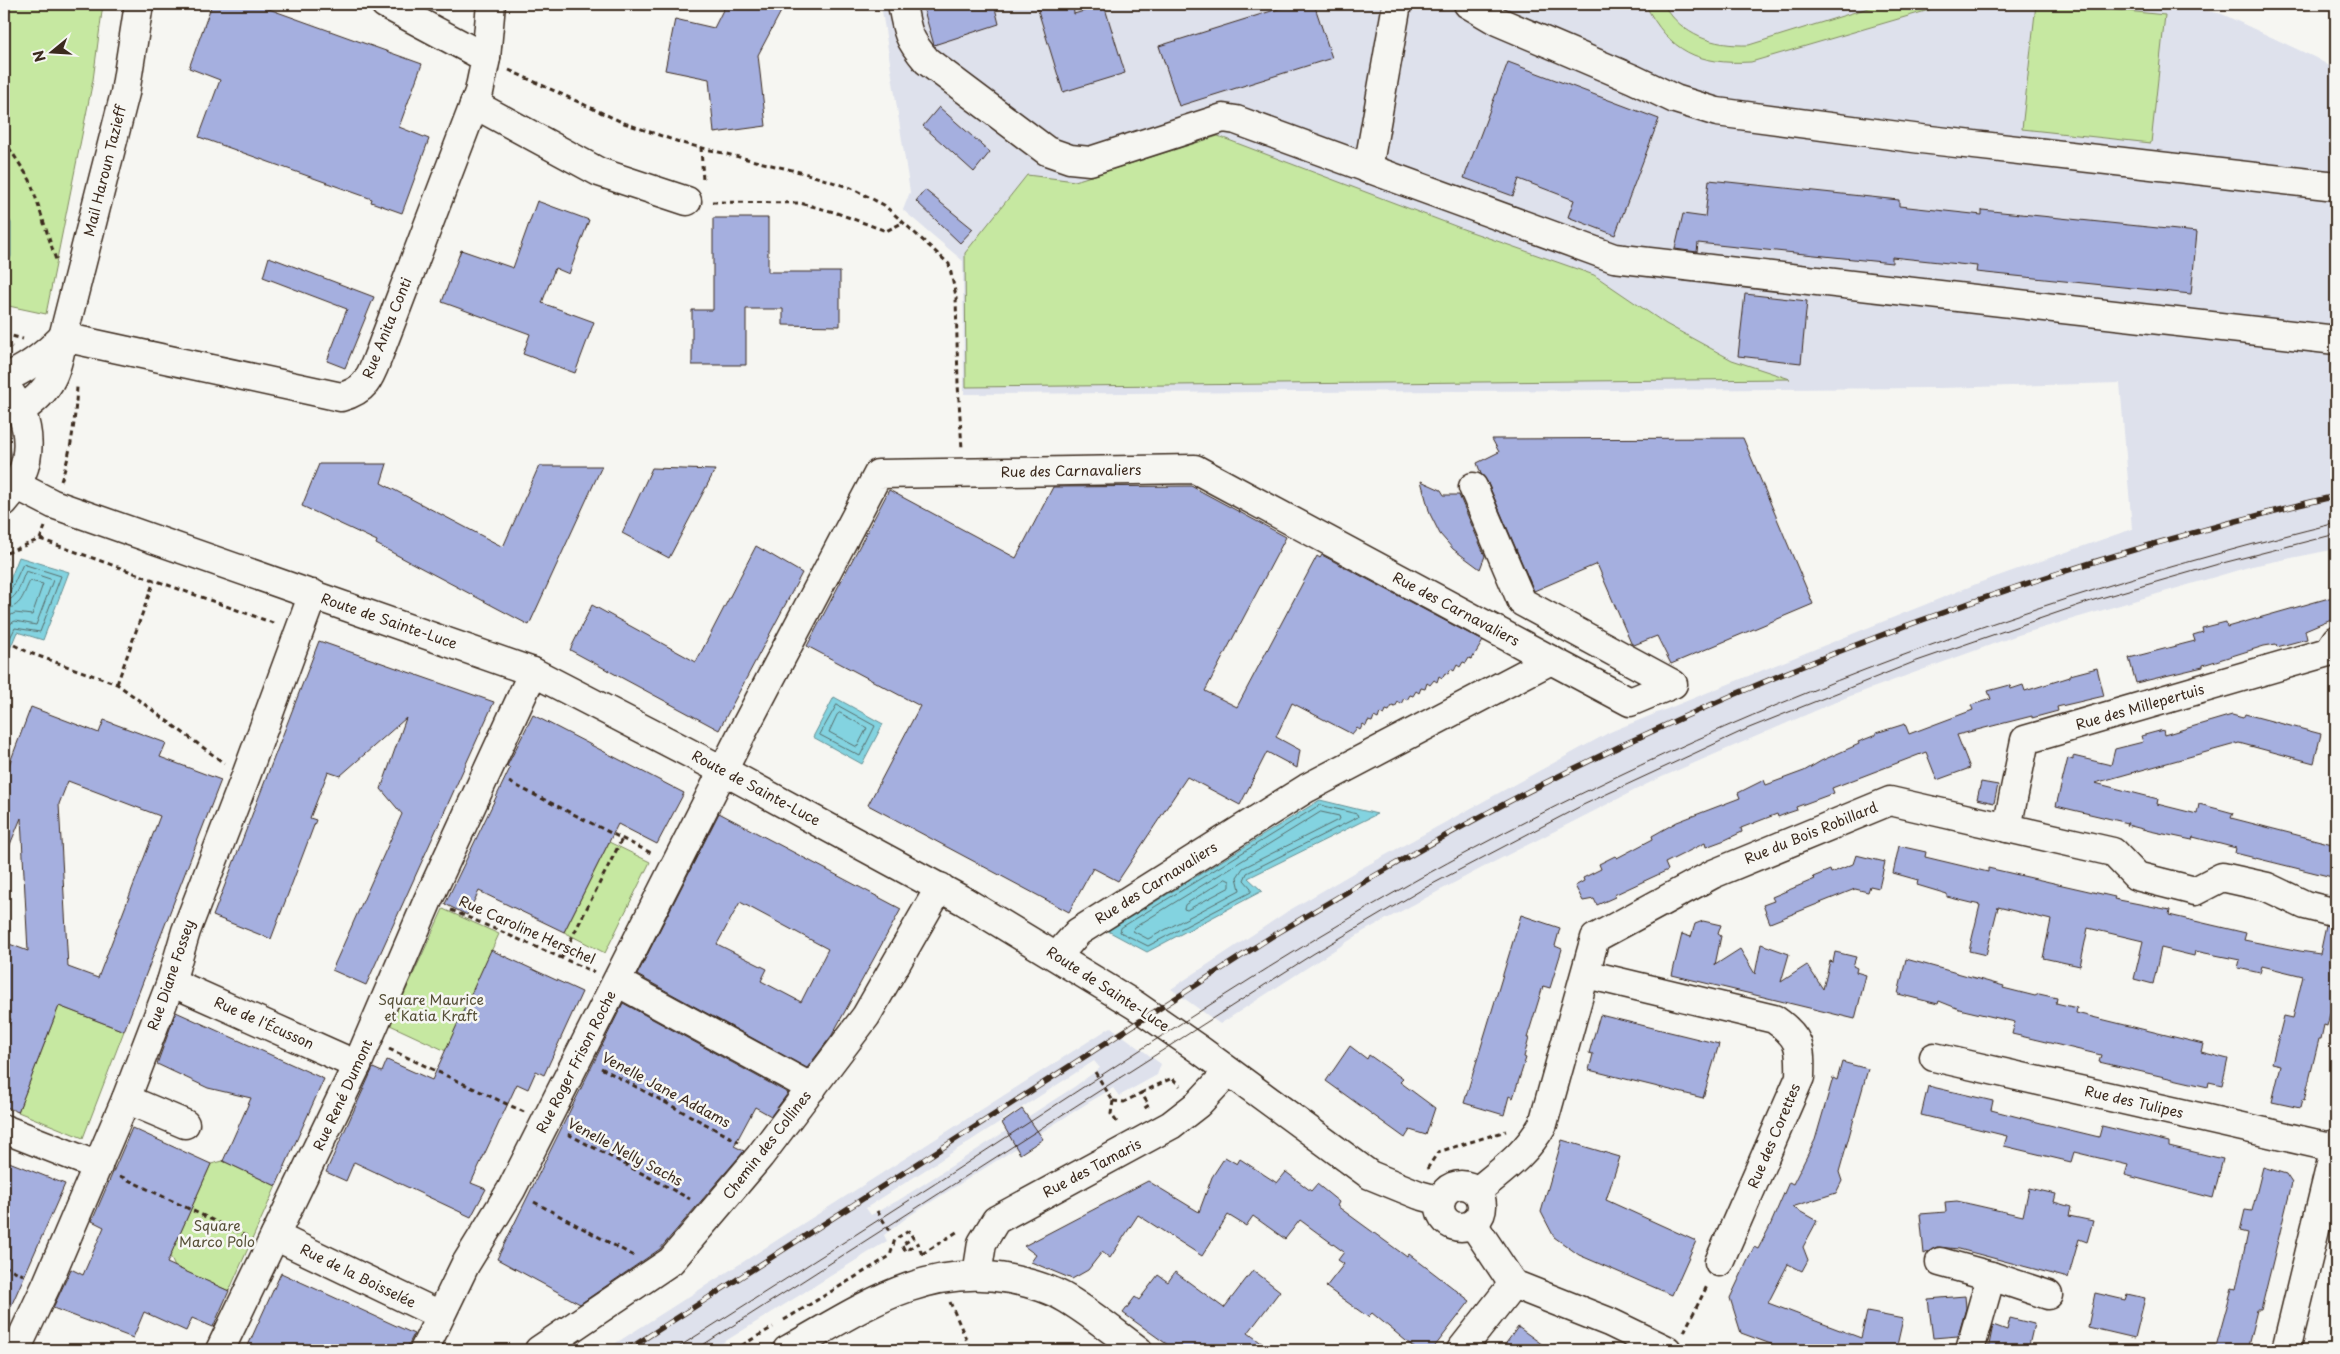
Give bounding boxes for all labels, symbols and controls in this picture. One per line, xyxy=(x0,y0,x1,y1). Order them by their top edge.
north arrow xyxy=(28,28,78,78)
text: N xyxy=(27,48,51,65)
street label: Mail Haroun Tazieff xyxy=(78,102,131,239)
street label: Rue Anita Conti xyxy=(357,274,416,382)
street label: Rue des Carnavaliers xyxy=(1000,459,1142,482)
street label: Rue des Carnavaliers xyxy=(1389,566,1523,651)
street label: Route de Sainte-Luce xyxy=(318,587,461,654)
street label: Rue des Millepertuis xyxy=(2073,678,2207,735)
street label: Route de Sainte-Luce xyxy=(688,745,825,831)
street label: Rue du Bois Robillard xyxy=(1741,796,1881,869)
street label: Rue des Carnavaliers xyxy=(1090,836,1221,929)
street label: Rue Caroline Herschel xyxy=(456,890,599,969)
street label: Rue Diane Fossey xyxy=(142,916,199,1033)
street label: Route de Sainte-Luce xyxy=(1043,941,1174,1037)
street label: Rue Roger Frison Roche xyxy=(530,987,621,1137)
park label: Square Maurice et Katia Kraft xyxy=(378,989,484,1026)
street label: Rue de l'Écusson xyxy=(211,991,318,1054)
street label: Rue René Dumont xyxy=(308,1035,378,1154)
street label: Venelle Jane Addams xyxy=(598,1047,735,1133)
street label: Rue des Corettes xyxy=(1742,1080,1805,1192)
street label: Rue des Tulipes xyxy=(2083,1080,2186,1123)
street label: Chemin des Collines xyxy=(717,1086,816,1204)
street label: Venelle Nelly Sachs xyxy=(564,1112,687,1191)
street label: Rue des Tamaris xyxy=(1039,1133,1145,1202)
park label: Square Marco Polo xyxy=(179,1215,255,1252)
street label: Rue de la Boisselée xyxy=(297,1238,420,1313)

